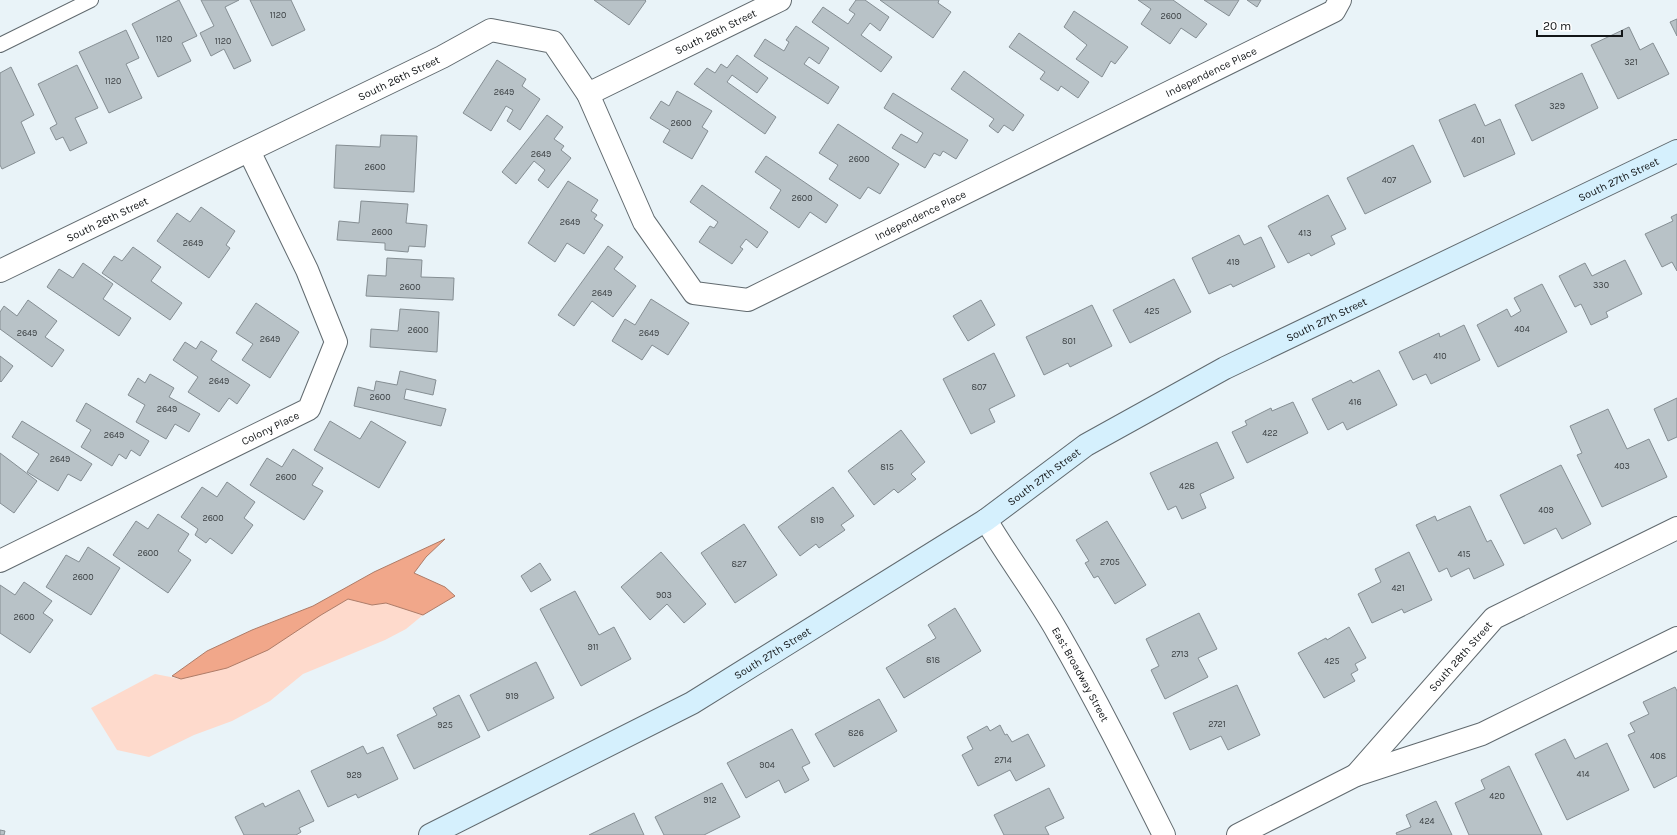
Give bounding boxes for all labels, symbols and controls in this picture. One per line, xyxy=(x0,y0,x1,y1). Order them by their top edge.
street label: South 26th Street xyxy=(673,6,758,57)
house number: 1120 xyxy=(270,10,286,20)
house number: 2600 xyxy=(1160,11,1182,21)
scale bar xyxy=(1537,12,1622,38)
text: 20 m xyxy=(1543,19,1571,33)
house number: 1120 xyxy=(156,34,172,44)
house number: 1120 xyxy=(215,36,231,46)
street label: Independence Place xyxy=(1163,44,1259,100)
street label: South 26th Street xyxy=(356,53,442,103)
house number: 321 xyxy=(1624,57,1638,67)
house number: 1120 xyxy=(105,76,121,86)
house number: 2649 xyxy=(494,87,514,97)
house number: 329 xyxy=(1549,101,1565,111)
house number: 2600 xyxy=(670,118,692,128)
house number: 401 xyxy=(1471,135,1485,145)
house number: 2649 xyxy=(531,149,551,159)
house number: 2600 xyxy=(848,154,870,164)
street label: South 27th Street xyxy=(1576,154,1661,204)
house number: 2600 xyxy=(364,162,386,172)
house number: 407 xyxy=(1382,175,1397,185)
street label: Independence Place xyxy=(873,187,968,243)
house number: 2600 xyxy=(791,193,813,203)
street label: South 26th Street xyxy=(64,194,150,244)
house number: 2649 xyxy=(560,217,580,227)
house number: 2600 xyxy=(371,227,393,237)
house number: 413 xyxy=(1298,228,1312,238)
house number: 2649 xyxy=(183,238,203,248)
house number: 419 xyxy=(1226,257,1240,267)
house number: 330 xyxy=(1593,280,1609,290)
house number: 2600 xyxy=(399,282,421,292)
house number: 2649 xyxy=(592,288,612,298)
street label: South 27th Street xyxy=(1284,294,1369,344)
house number: 425 xyxy=(1144,306,1160,316)
house number: 404 xyxy=(1514,324,1530,334)
house number: 2600 xyxy=(407,325,429,335)
house number: 2649 xyxy=(17,328,37,338)
house number: 2649 xyxy=(639,328,659,338)
house number: 2649 xyxy=(260,334,280,344)
house number: 801 xyxy=(1062,336,1076,346)
house number: 410 xyxy=(1433,351,1447,361)
house number: 2649 xyxy=(209,376,229,386)
house number: 807 xyxy=(971,382,987,392)
house number: 2600 xyxy=(369,392,391,402)
house number: 416 xyxy=(1348,397,1362,407)
house number: 2649 xyxy=(157,404,177,414)
street label: Colony Place xyxy=(239,408,301,448)
house number: 422 xyxy=(1262,428,1278,438)
house number: 2649 xyxy=(104,430,124,440)
street label: South 27th Street xyxy=(1005,445,1083,508)
house number: 2649 xyxy=(50,454,70,464)
house number: 403 xyxy=(1614,461,1630,471)
house number: 815 xyxy=(880,462,894,472)
house number: 2600 xyxy=(275,472,297,482)
house number: 428 xyxy=(1179,481,1195,491)
house number: 409 xyxy=(1538,505,1554,515)
house number: 2600 xyxy=(202,513,224,523)
house number: 819 xyxy=(810,515,824,525)
house number: 2600 xyxy=(137,548,159,558)
house number: 415 xyxy=(1457,549,1471,559)
house number: 2705 xyxy=(1100,557,1120,567)
house number: 827 xyxy=(732,559,747,569)
house number: 2600 xyxy=(72,572,94,582)
house number: 421 xyxy=(1391,583,1405,593)
house number: 903 xyxy=(656,590,672,600)
house number: 2600 xyxy=(13,612,35,622)
street label: South 28th Street xyxy=(1426,618,1495,694)
street label: South 27th Street xyxy=(732,624,813,682)
street label: East Broadway Street xyxy=(1049,624,1112,724)
house number: 911 xyxy=(587,642,599,652)
house number: 2713 xyxy=(1171,649,1189,659)
house number: 818 xyxy=(926,655,940,665)
house number: 425 xyxy=(1324,656,1340,666)
house number: 919 xyxy=(505,691,519,701)
house number: 2721 xyxy=(1208,719,1226,729)
house number: 925 xyxy=(437,720,453,730)
house number: 826 xyxy=(848,728,864,738)
house number: 408 xyxy=(1650,751,1666,761)
house number: 2714 xyxy=(994,755,1012,765)
house number: 904 xyxy=(759,760,775,770)
house number: 414 xyxy=(1576,769,1590,779)
house number: 929 xyxy=(346,770,362,780)
house number: 420 xyxy=(1489,791,1505,801)
house number: 912 xyxy=(703,795,717,805)
house number: 424 xyxy=(1419,816,1435,826)

